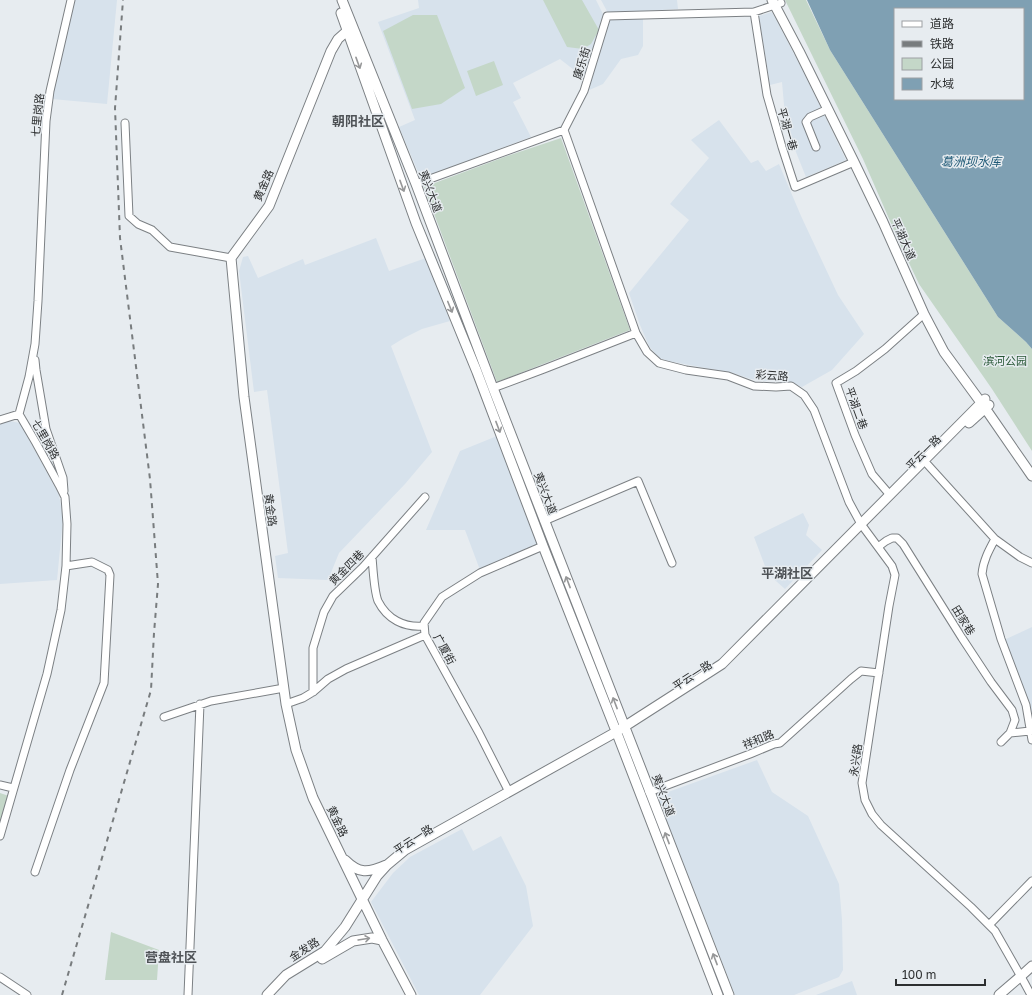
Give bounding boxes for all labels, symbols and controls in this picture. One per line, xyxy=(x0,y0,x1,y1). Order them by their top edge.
legend xyxy=(894,8,1024,100)
text: 道路 xyxy=(930,16,954,31)
text: 铁路 xyxy=(930,36,954,51)
street label: 康乐街 xyxy=(570,45,592,81)
text: 公园 xyxy=(930,56,954,71)
one-way arrow xyxy=(355,57,363,69)
text: 水域 xyxy=(930,76,954,91)
street label: 七里岗路 xyxy=(28,92,46,138)
street label: 平湖一巷 xyxy=(776,106,800,152)
district label: 朝阳社区 xyxy=(332,113,384,129)
water label: 葛洲坝水库 xyxy=(941,154,1003,169)
street label: 黄金路 xyxy=(250,167,276,203)
street label: 夷兴大道 xyxy=(417,168,445,214)
one-way arrow xyxy=(399,179,407,191)
street label: 平湖大道 xyxy=(889,216,919,262)
one-way arrow xyxy=(447,300,454,312)
park label: 滨河公园 xyxy=(983,354,1027,367)
street label: 彩云路 xyxy=(755,367,789,383)
street label: 平湖二巷 xyxy=(843,385,871,431)
street label: 七里岗路 xyxy=(29,417,63,461)
one-way arrow xyxy=(494,421,502,433)
street label: 平云一路 xyxy=(903,432,943,472)
street label: 夷兴大道 xyxy=(532,470,560,516)
street label: 黄金路 xyxy=(262,493,280,527)
street label: 黄金四巷 xyxy=(326,547,366,587)
district label: 平湖社区 xyxy=(761,565,813,581)
one-way arrow xyxy=(564,577,571,589)
street label: 田家巷 xyxy=(950,603,978,637)
street label: 广厦街 xyxy=(431,631,459,667)
street label: 平云一路 xyxy=(670,658,714,692)
one-way arrow xyxy=(611,698,618,710)
street label: 祥和路 xyxy=(740,727,776,751)
street label: 永兴路 xyxy=(846,743,864,777)
street label: 夷兴大道 xyxy=(650,772,678,818)
street label: 黄金路 xyxy=(325,803,351,839)
street label: 平云一路 xyxy=(391,822,435,856)
one-way arrow xyxy=(663,832,671,844)
street label: 金发路 xyxy=(287,935,321,963)
one-way arrow xyxy=(357,935,370,943)
district label: 营盘社区 xyxy=(145,949,197,965)
one-way arrow xyxy=(710,953,718,965)
scale bar xyxy=(896,961,985,987)
text: 100 m xyxy=(902,967,936,982)

